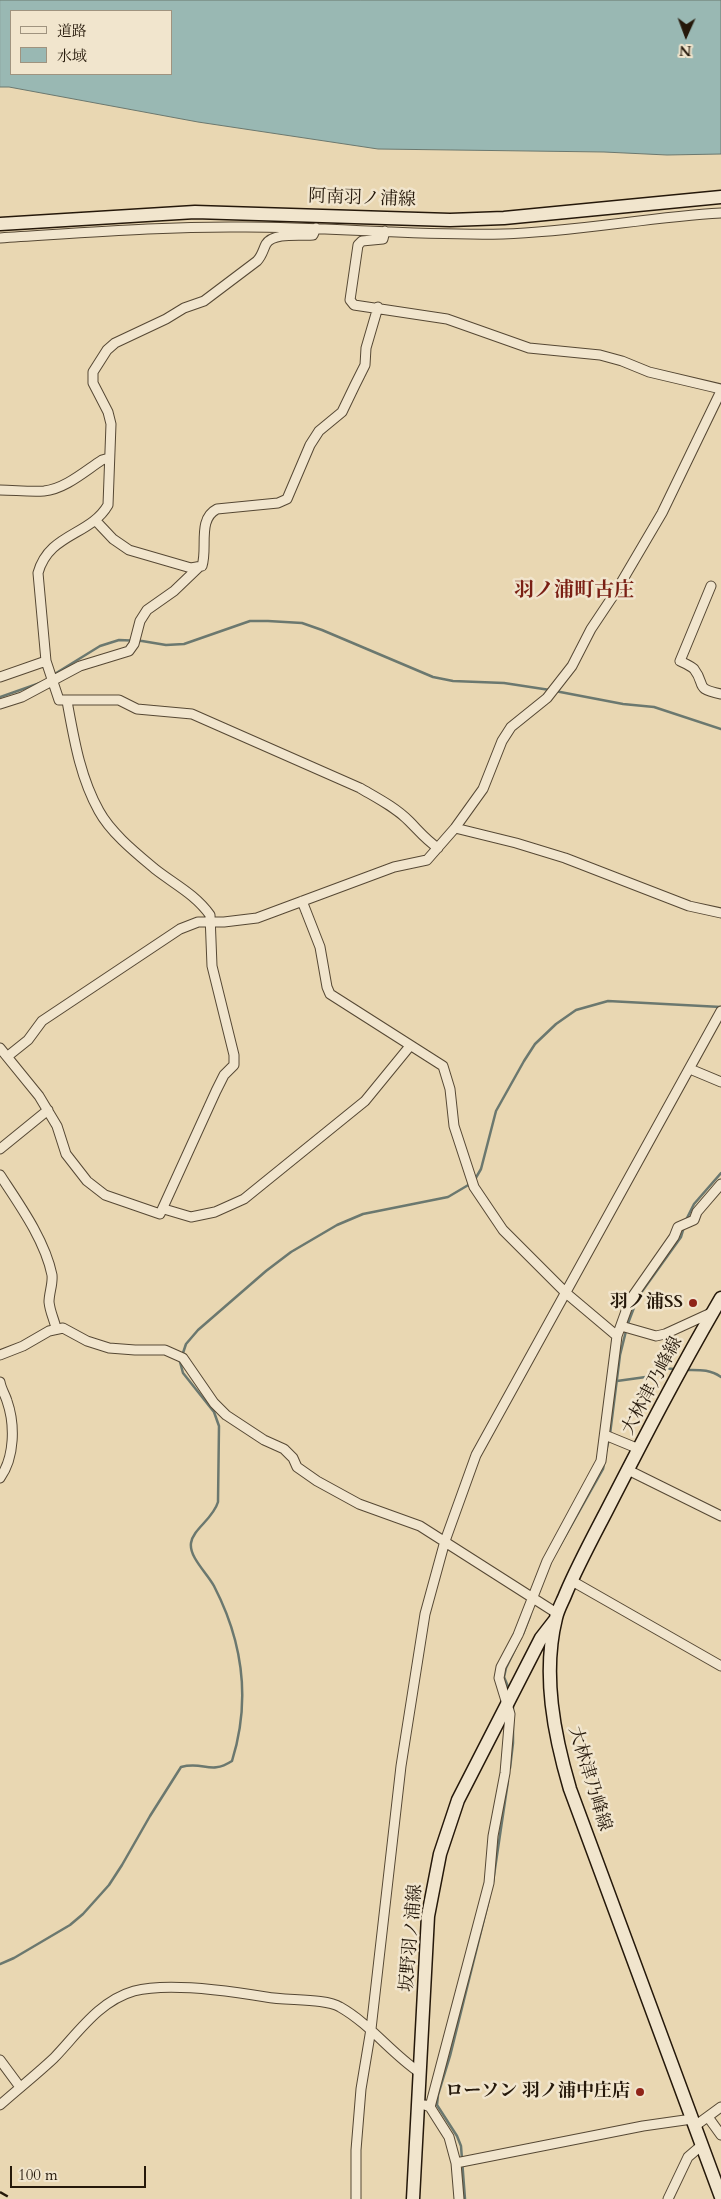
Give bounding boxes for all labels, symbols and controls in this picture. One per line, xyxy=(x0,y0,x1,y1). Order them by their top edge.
legend xyxy=(10,10,172,75)
north arrow xyxy=(661,10,711,60)
text: 道路 xyxy=(57,21,87,41)
text: N xyxy=(679,41,692,60)
text: 水域 xyxy=(57,46,87,66)
street label: 阿南羽ノ浦線 xyxy=(308,186,416,212)
district label: 羽ノ浦町古庄 xyxy=(514,579,634,603)
place label: 羽ノ浦SS xyxy=(610,1292,683,1314)
marker: 羽ノ浦SS xyxy=(687,1297,699,1309)
street label: 大林津乃峰線 xyxy=(618,1333,688,1439)
street label: 大林津乃峰線 xyxy=(563,1724,615,1834)
street label: 坂野羽ノ浦線 xyxy=(397,1883,427,1993)
place label: ローソン 羽ノ浦中庄店 xyxy=(445,2081,630,2103)
marker: ローソン 羽ノ浦中庄店 xyxy=(634,2086,646,2098)
scale bar xyxy=(12,2156,149,2188)
text: 100 m xyxy=(18,2165,58,2185)

